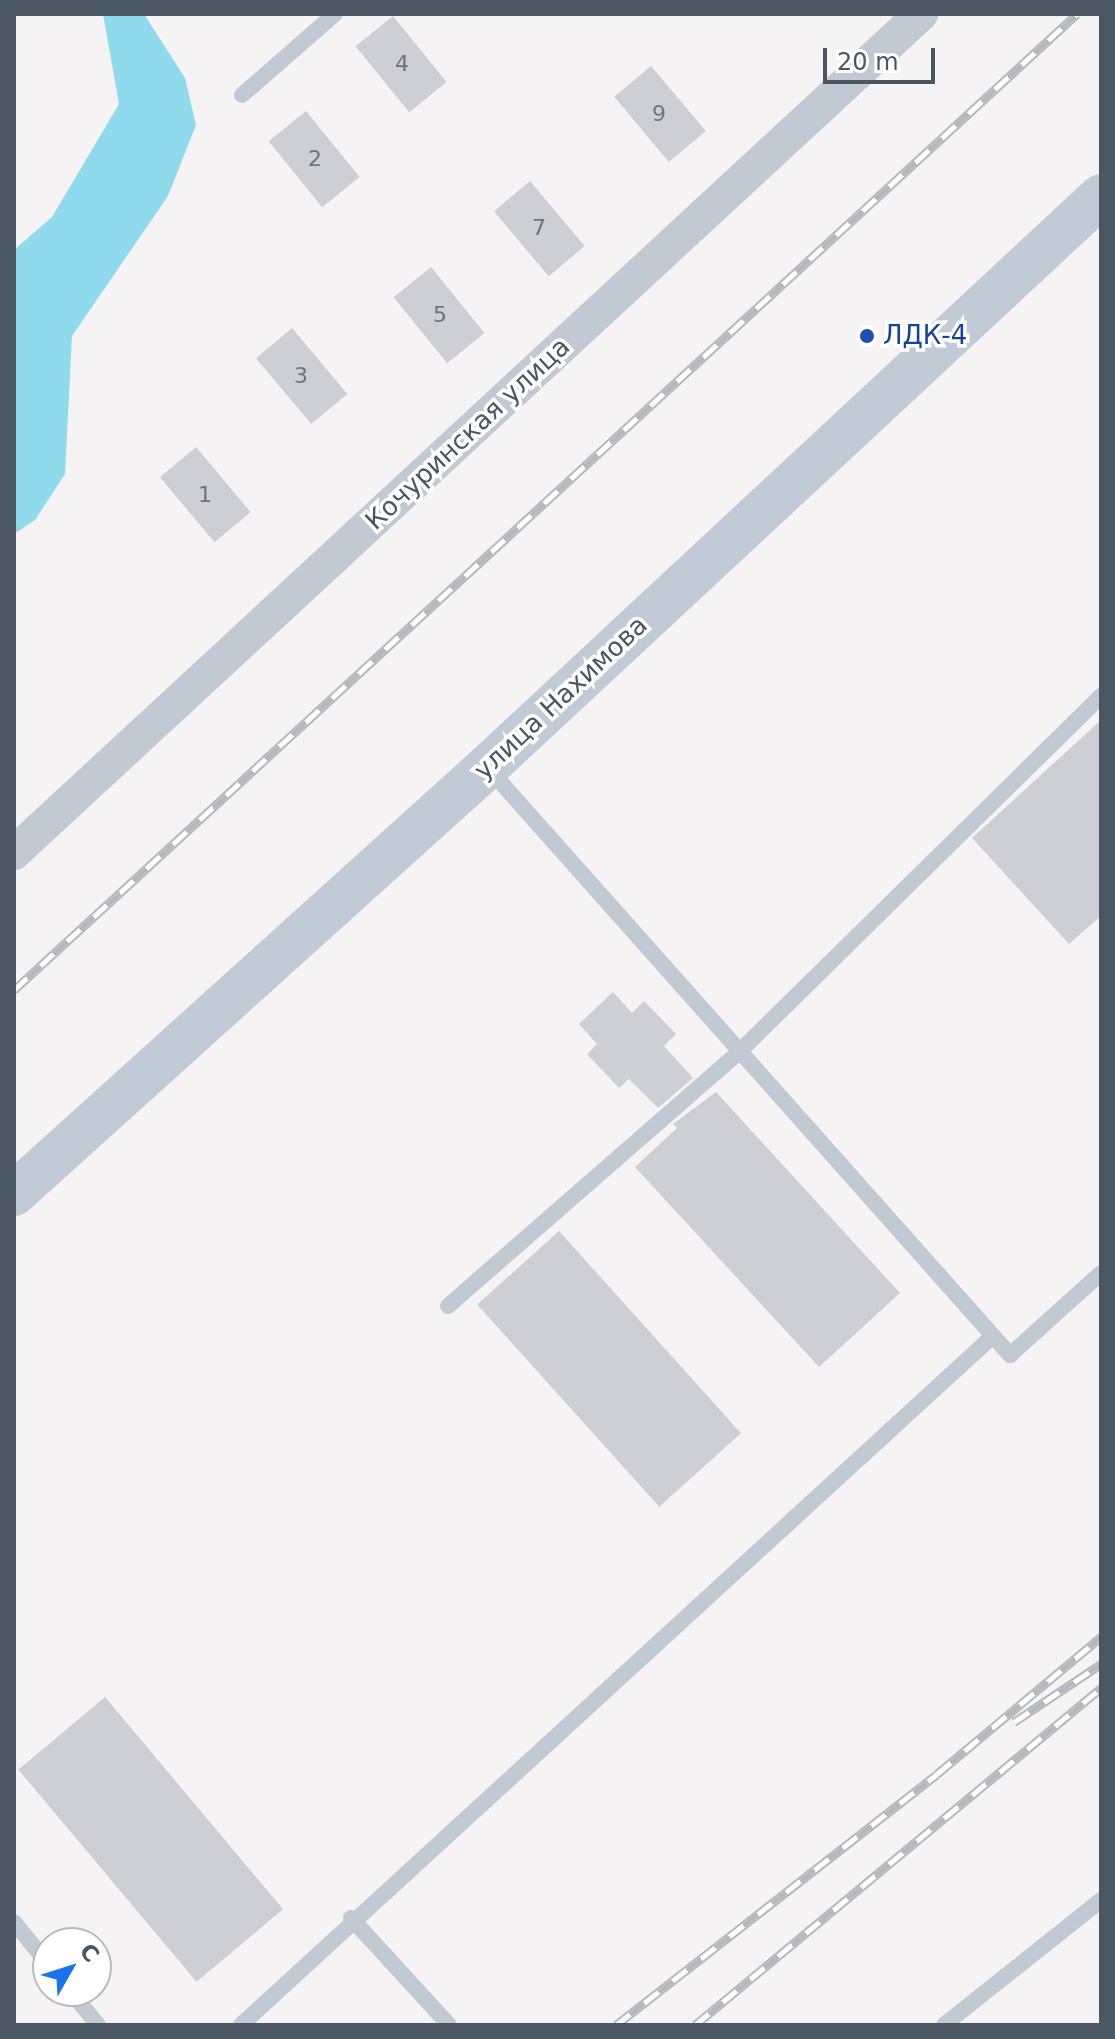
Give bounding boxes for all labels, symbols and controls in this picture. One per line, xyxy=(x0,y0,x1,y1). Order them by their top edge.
scale bar xyxy=(827,32,939,82)
text: 20 m xyxy=(837,48,899,76)
house number: 4 xyxy=(395,51,409,77)
house number: 9 xyxy=(652,101,666,127)
house number: 2 xyxy=(308,146,322,172)
house number: 7 xyxy=(532,215,546,241)
house number: 5 xyxy=(433,302,447,328)
place label: ЛДК-4 xyxy=(883,320,967,352)
marker: ЛДК-4 xyxy=(858,327,876,345)
street label: Кочуринская улица xyxy=(359,331,577,537)
house number: 3 xyxy=(294,363,308,389)
house number: 1 xyxy=(198,482,212,508)
street label: улица Нахимова xyxy=(468,610,654,786)
north arrow xyxy=(32,1927,112,2007)
text: С xyxy=(75,1939,104,1967)

